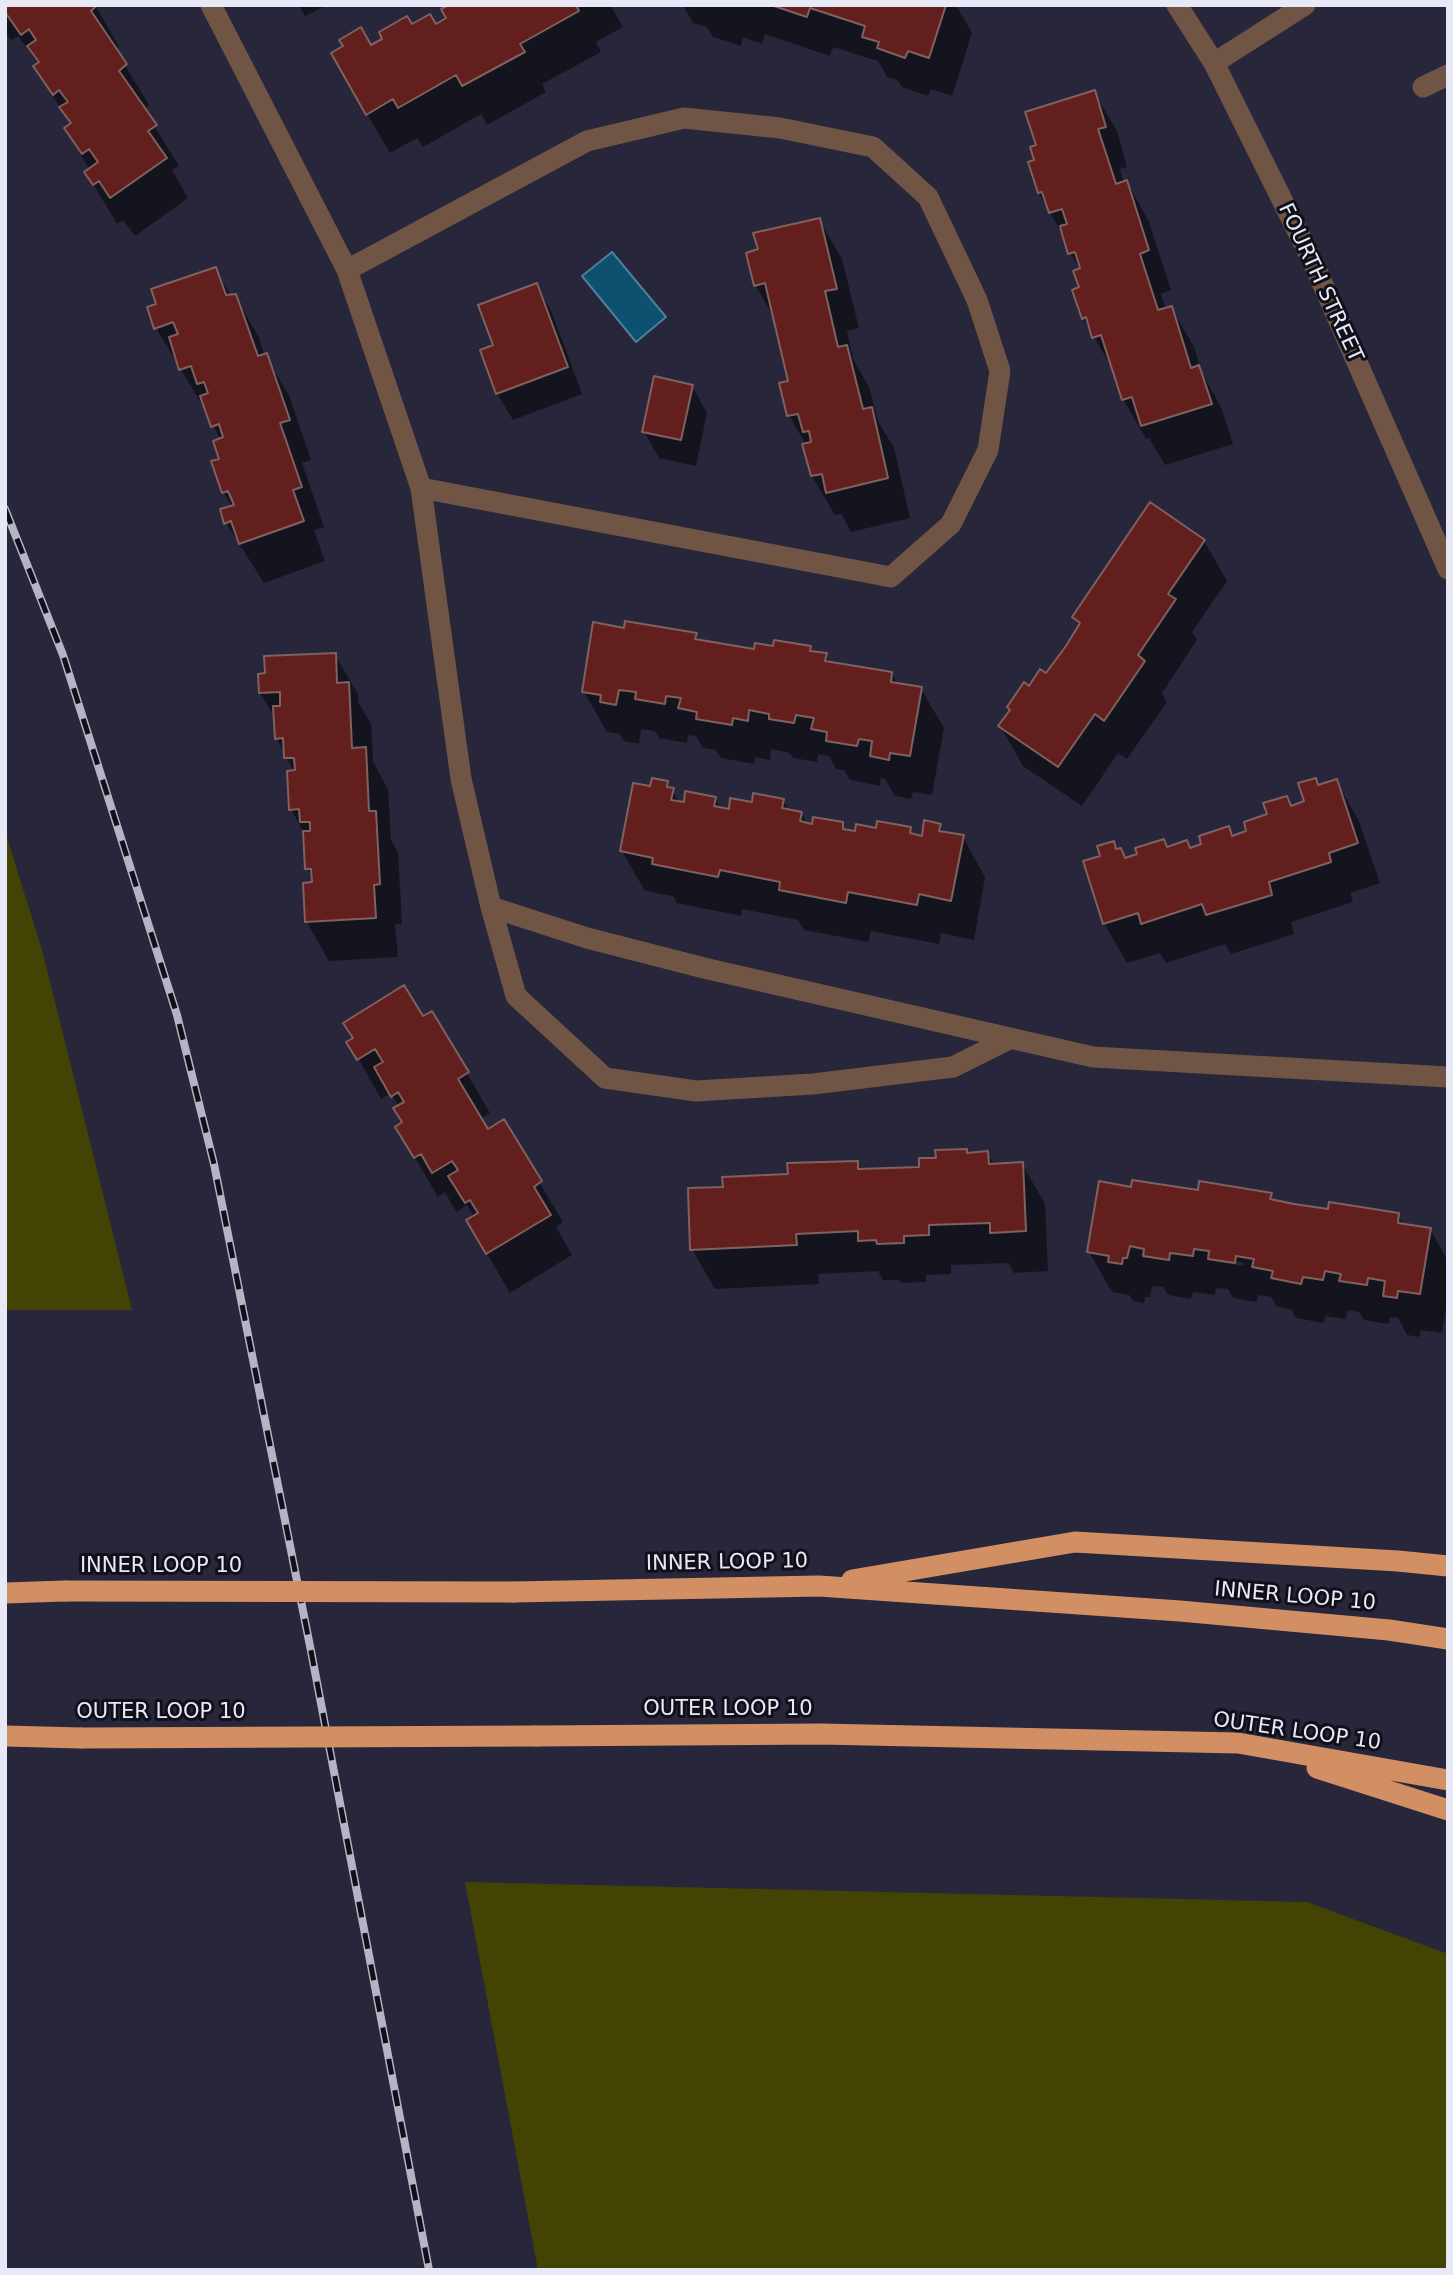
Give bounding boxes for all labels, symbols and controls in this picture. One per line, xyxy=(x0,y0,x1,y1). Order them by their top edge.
street label: FOURTH STREET xyxy=(1272,200,1368,366)
street label: INNER LOOP 10 xyxy=(646,1549,808,1577)
street label: INNER LOOP 10 xyxy=(80,1554,242,1580)
street label: INNER LOOP 10 xyxy=(1213,1577,1377,1617)
street label: OUTER LOOP 10 xyxy=(643,1697,813,1723)
street label: OUTER LOOP 10 xyxy=(76,1700,246,1726)
street label: OUTER LOOP 10 xyxy=(1211,1708,1383,1756)

